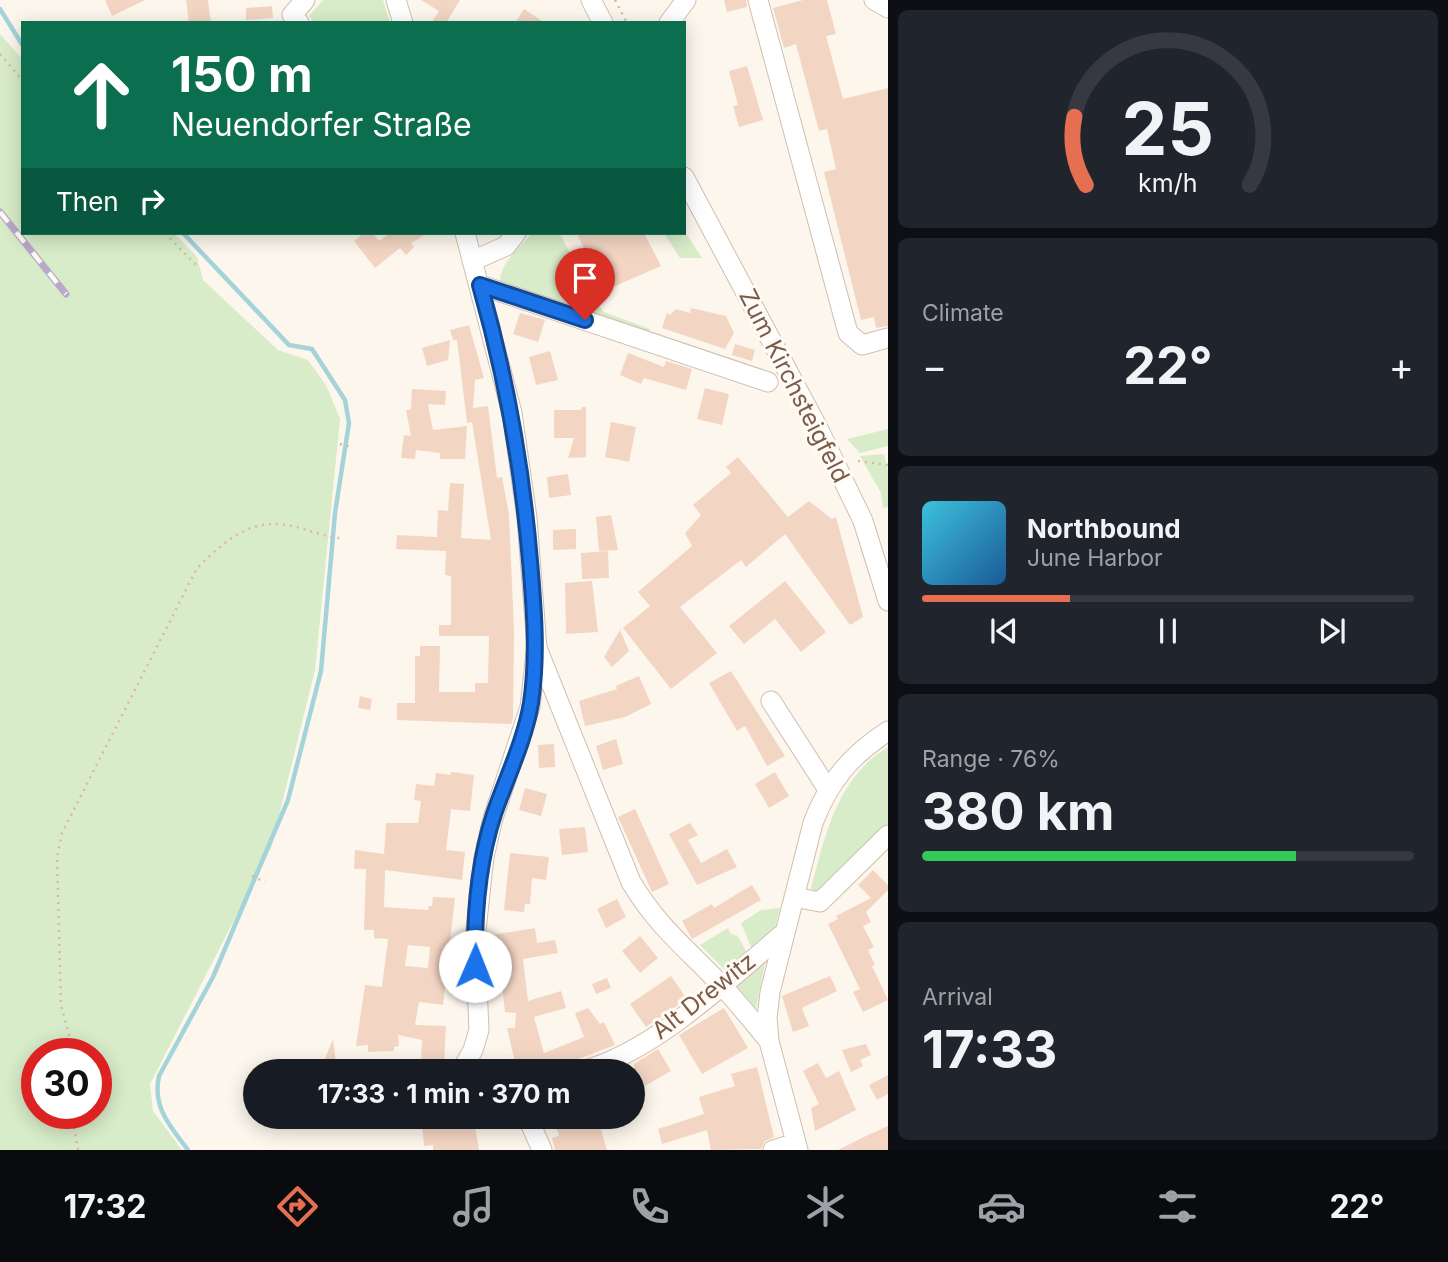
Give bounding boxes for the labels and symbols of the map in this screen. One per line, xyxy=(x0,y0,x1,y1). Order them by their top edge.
pin xyxy=(555,248,615,320)
street label: Zum Kirchsteigfeld xyxy=(733,284,856,487)
position arrow xyxy=(438,929,512,1003)
street label: Alt Drewitz xyxy=(646,946,761,1045)
speed limit sign: 30 xyxy=(21,1038,112,1129)

